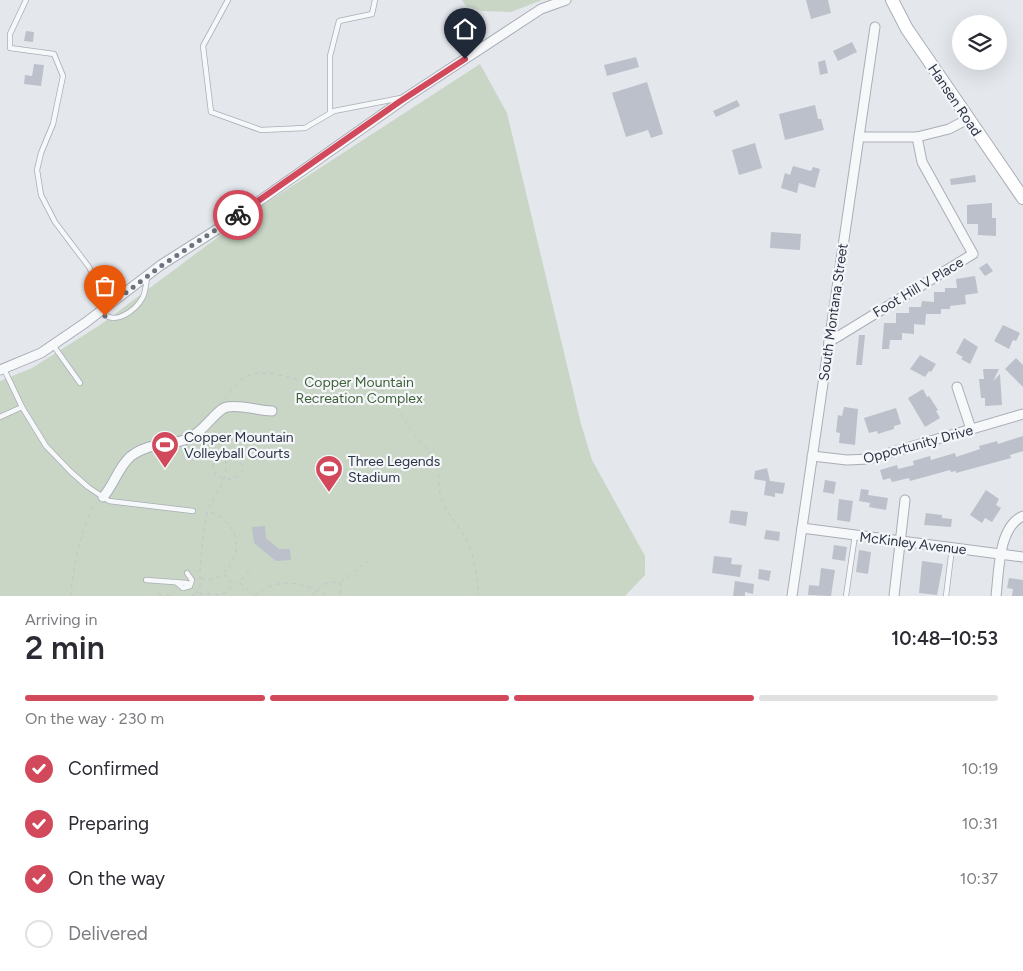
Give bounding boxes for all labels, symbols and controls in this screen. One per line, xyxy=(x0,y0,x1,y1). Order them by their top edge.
pin xyxy=(444,8,486,59)
icon: home xyxy=(451,15,479,43)
map controls xyxy=(952,15,1007,70)
button: layers xyxy=(952,15,1007,70)
street label: Hansen Road xyxy=(924,61,985,139)
courier xyxy=(213,190,263,240)
icon: bike xyxy=(224,201,252,229)
street label: South Montana Street xyxy=(815,242,852,382)
street label: Foot Hill V Place xyxy=(870,254,967,321)
pin xyxy=(84,265,126,316)
icon: bag xyxy=(91,272,119,300)
park label: Copper Mountain Recreation Complex xyxy=(295,374,423,407)
street label: Opportunity Drive xyxy=(861,422,975,467)
place label: Copper Mountain Volleyball Courts xyxy=(184,429,294,462)
sports icon: Copper Mountain Volleyball Courts xyxy=(150,430,180,469)
place label: Three Legends Stadium xyxy=(348,453,440,486)
sports icon: Three Legends Stadium xyxy=(314,454,344,493)
street label: McKinley Avenue xyxy=(858,528,968,559)
text: Arriving in xyxy=(25,610,97,629)
text: 10:48–10:53 xyxy=(891,627,998,650)
text: 2 min xyxy=(25,629,105,667)
text: On the way · 230 m xyxy=(25,709,164,728)
icon: check xyxy=(25,755,53,783)
text: Confirmed xyxy=(68,757,159,780)
text: 10:19 xyxy=(961,759,998,778)
icon: check xyxy=(25,810,53,838)
text: Preparing xyxy=(68,812,149,835)
text: 10:31 xyxy=(962,814,998,833)
icon: check xyxy=(25,865,53,893)
text: On the way xyxy=(68,867,165,890)
text: 10:37 xyxy=(960,869,998,888)
text: Delivered xyxy=(68,922,148,945)

